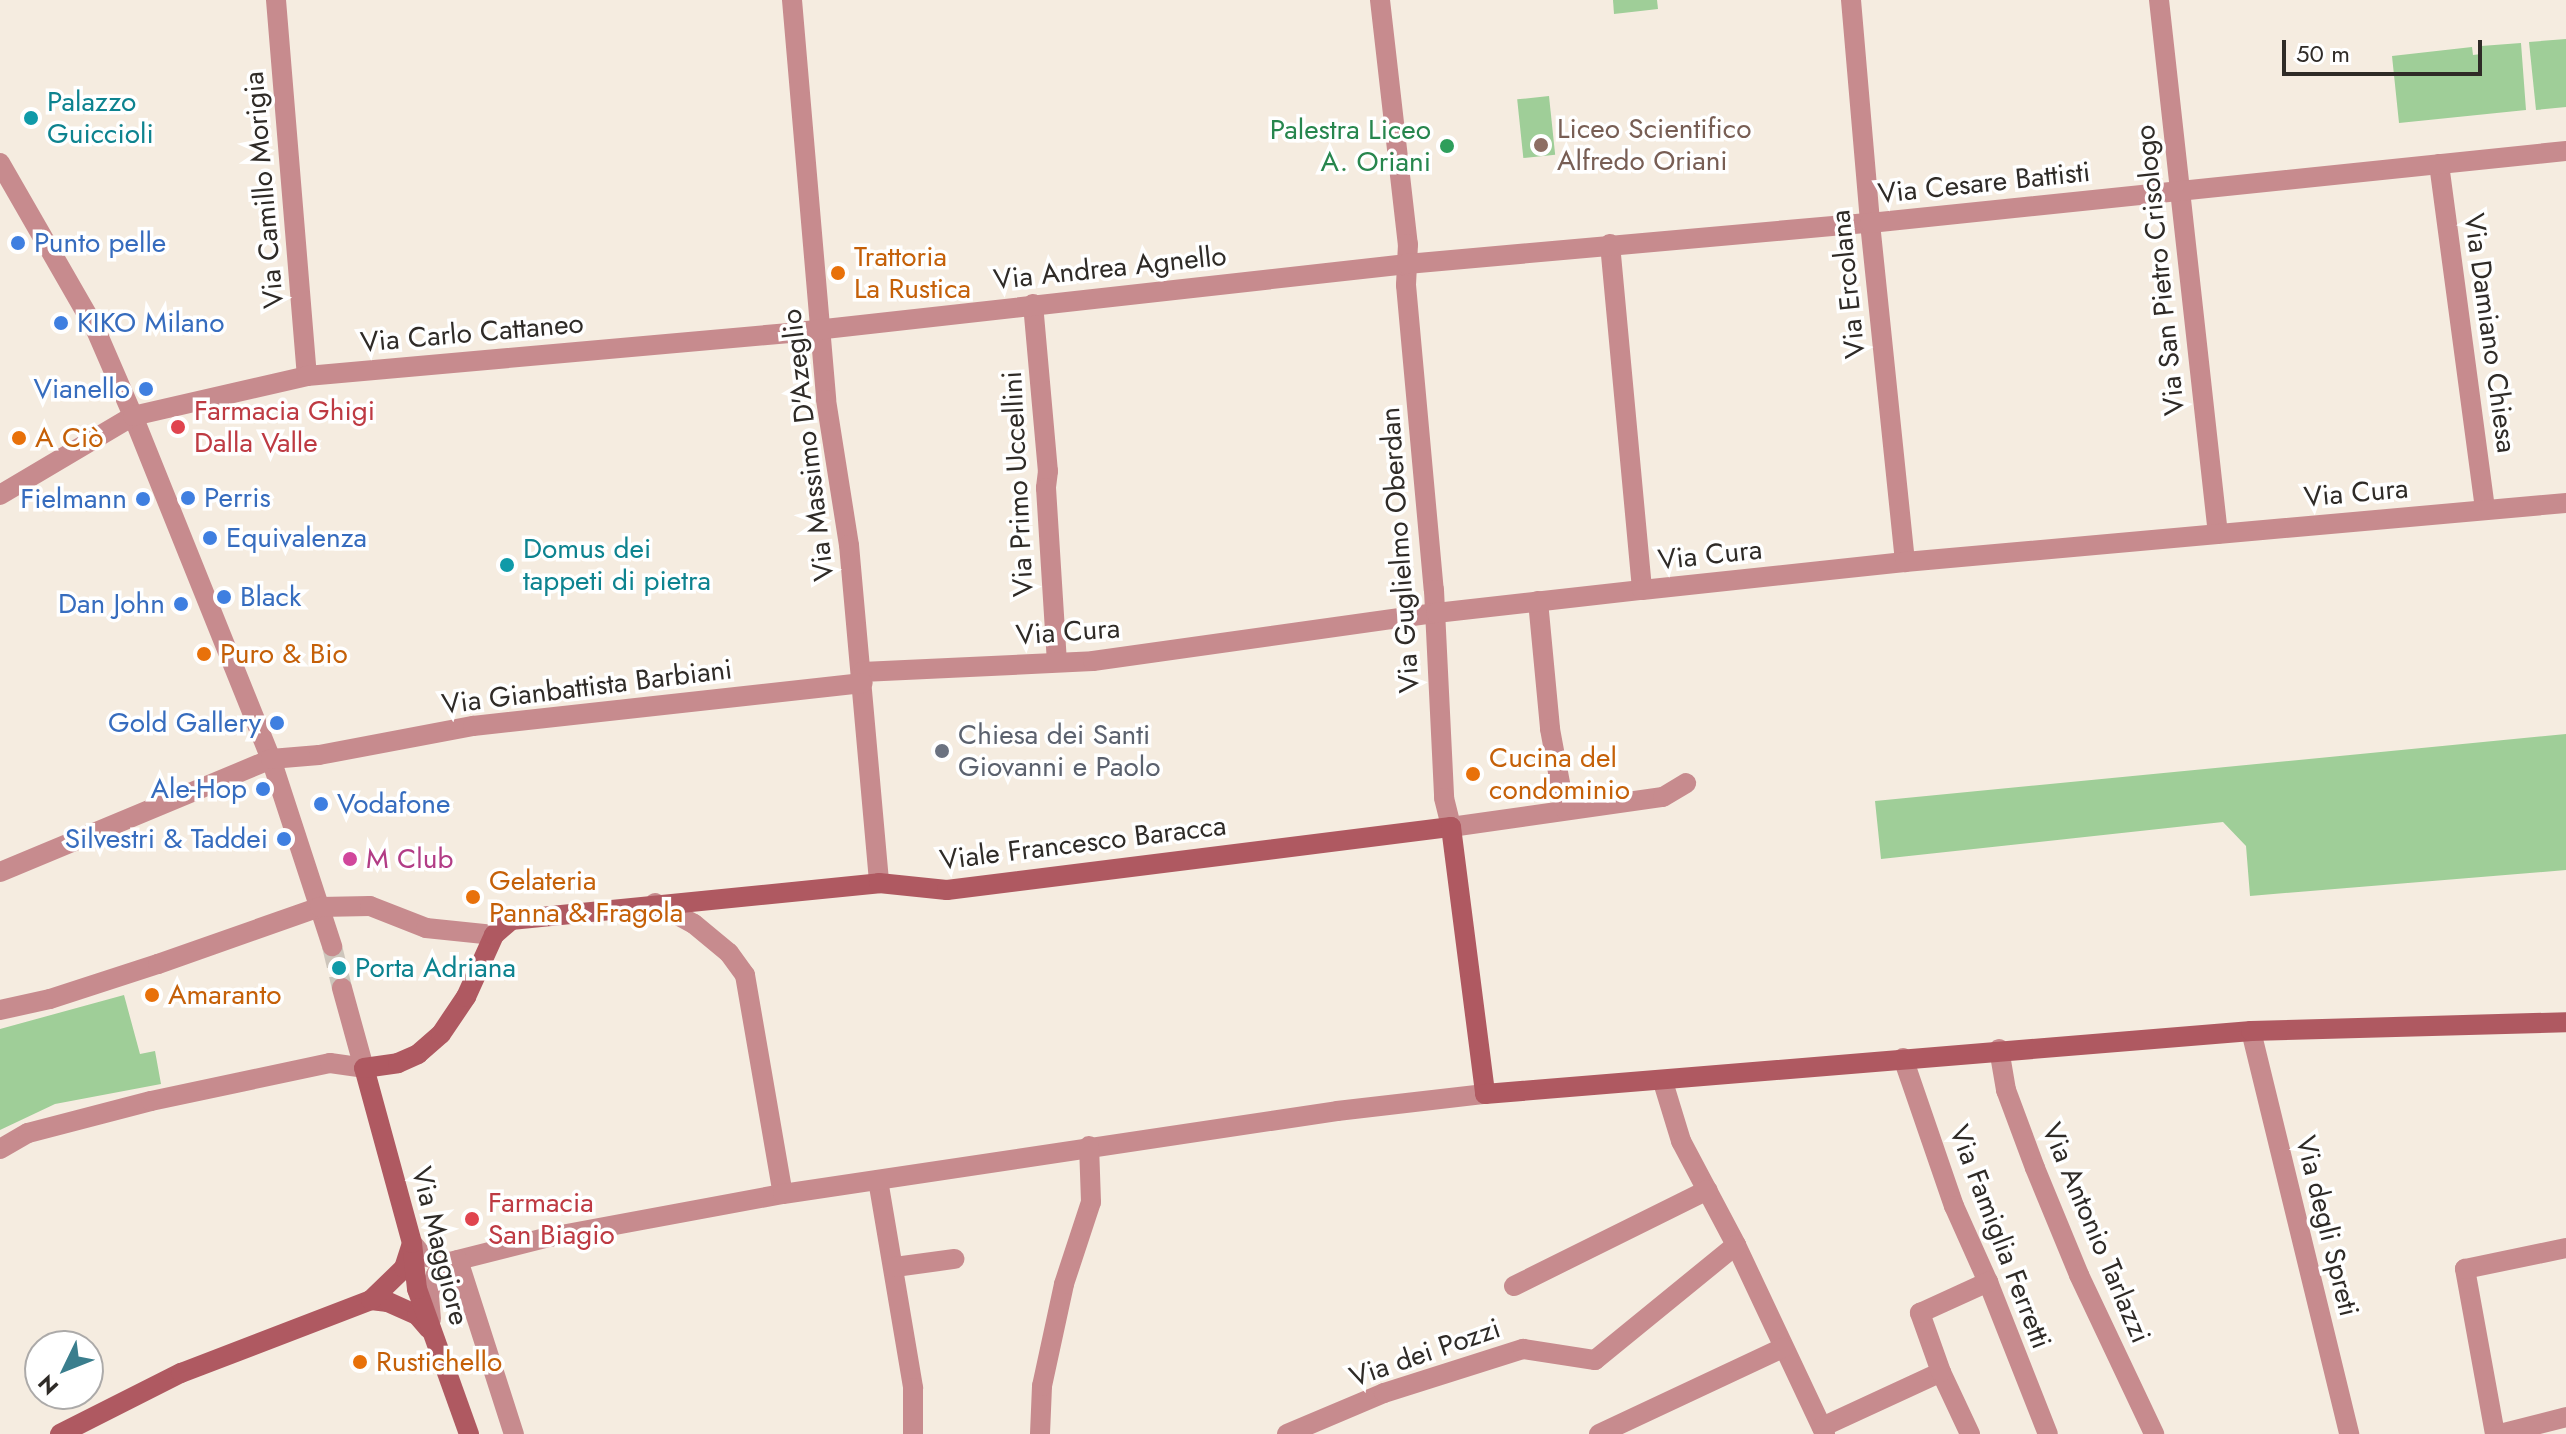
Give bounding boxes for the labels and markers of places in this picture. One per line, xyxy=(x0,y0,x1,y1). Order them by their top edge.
place label: Palazzo Guiccioli xyxy=(47,85,154,151)
marker: Palazzo Guiccioli xyxy=(22,109,40,127)
place label: Liceo Scientifico Alfredo Oriani xyxy=(1557,112,1751,178)
place label: Palestra Liceo A. Oriani xyxy=(1270,113,1431,179)
marker: Liceo Scientifico Alfredo Oriani xyxy=(1532,136,1550,154)
marker: Palestra Liceo A. Oriani xyxy=(1438,137,1456,155)
place label: Punto pelle xyxy=(34,226,166,260)
marker: Punto pelle xyxy=(9,234,27,252)
place label: Trattoria La Rustica xyxy=(854,240,971,306)
marker: Trattoria La Rustica xyxy=(829,264,847,282)
place label: KIKO Milano xyxy=(77,306,224,340)
marker: KIKO Milano xyxy=(52,314,70,332)
place label: Vianello xyxy=(33,372,130,406)
marker: Vianello xyxy=(137,380,155,398)
place label: Farmacia Ghigi Dalla Valle xyxy=(194,394,375,460)
marker: Farmacia Ghigi Dalla Valle xyxy=(169,418,187,436)
place label: A Ciò xyxy=(35,421,104,455)
marker: A Ciò xyxy=(10,429,28,447)
place label: Perris xyxy=(204,481,271,515)
place label: Fielmann xyxy=(20,482,127,516)
marker: Perris xyxy=(179,489,197,507)
marker: Fielmann xyxy=(134,490,152,508)
place label: Equivalenza xyxy=(226,521,367,555)
marker: Equivalenza xyxy=(201,529,219,547)
place label: Domus dei tappeti di pietra xyxy=(523,532,711,598)
marker: Domus dei tappeti di pietra xyxy=(498,556,516,574)
place label: Black xyxy=(240,580,301,614)
place label: Dan John xyxy=(58,587,165,621)
marker: Black xyxy=(215,588,233,606)
marker: Dan John xyxy=(172,595,190,613)
place label: Puro & Bio xyxy=(220,637,348,671)
marker: Puro & Bio xyxy=(195,645,213,663)
place label: Gold Gallery xyxy=(108,706,261,740)
marker: Gold Gallery xyxy=(268,714,286,732)
place label: Chiesa dei Santi Giovanni e Paolo xyxy=(958,718,1161,784)
place label: Cucina del condominio xyxy=(1489,741,1630,807)
marker: Chiesa dei Santi Giovanni e Paolo xyxy=(933,742,951,760)
marker: Cucina del condominio xyxy=(1464,765,1482,783)
place label: Ale-Hop xyxy=(151,772,247,806)
marker: Ale-Hop xyxy=(254,780,272,798)
place label: Vodafone xyxy=(337,787,450,821)
marker: Vodafone xyxy=(312,795,330,813)
place label: Silvestri & Taddei xyxy=(65,822,268,856)
marker: Silvestri & Taddei xyxy=(275,830,293,848)
place label: M Club xyxy=(366,842,453,876)
marker: M Club xyxy=(341,850,359,868)
place label: Gelateria Panna & Fragola xyxy=(489,864,683,930)
marker: Gelateria Panna & Fragola xyxy=(464,888,482,906)
place label: Porta Adriana xyxy=(355,951,516,985)
marker: Porta Adriana xyxy=(330,959,348,977)
place label: Amaranto xyxy=(168,978,282,1012)
marker: Amaranto xyxy=(143,986,161,1004)
place label: Farmacia San Biagio xyxy=(488,1186,615,1252)
marker: Farmacia San Biagio xyxy=(463,1210,481,1228)
place label: Rustichello xyxy=(376,1345,502,1379)
marker: Rustichello xyxy=(351,1353,369,1371)

